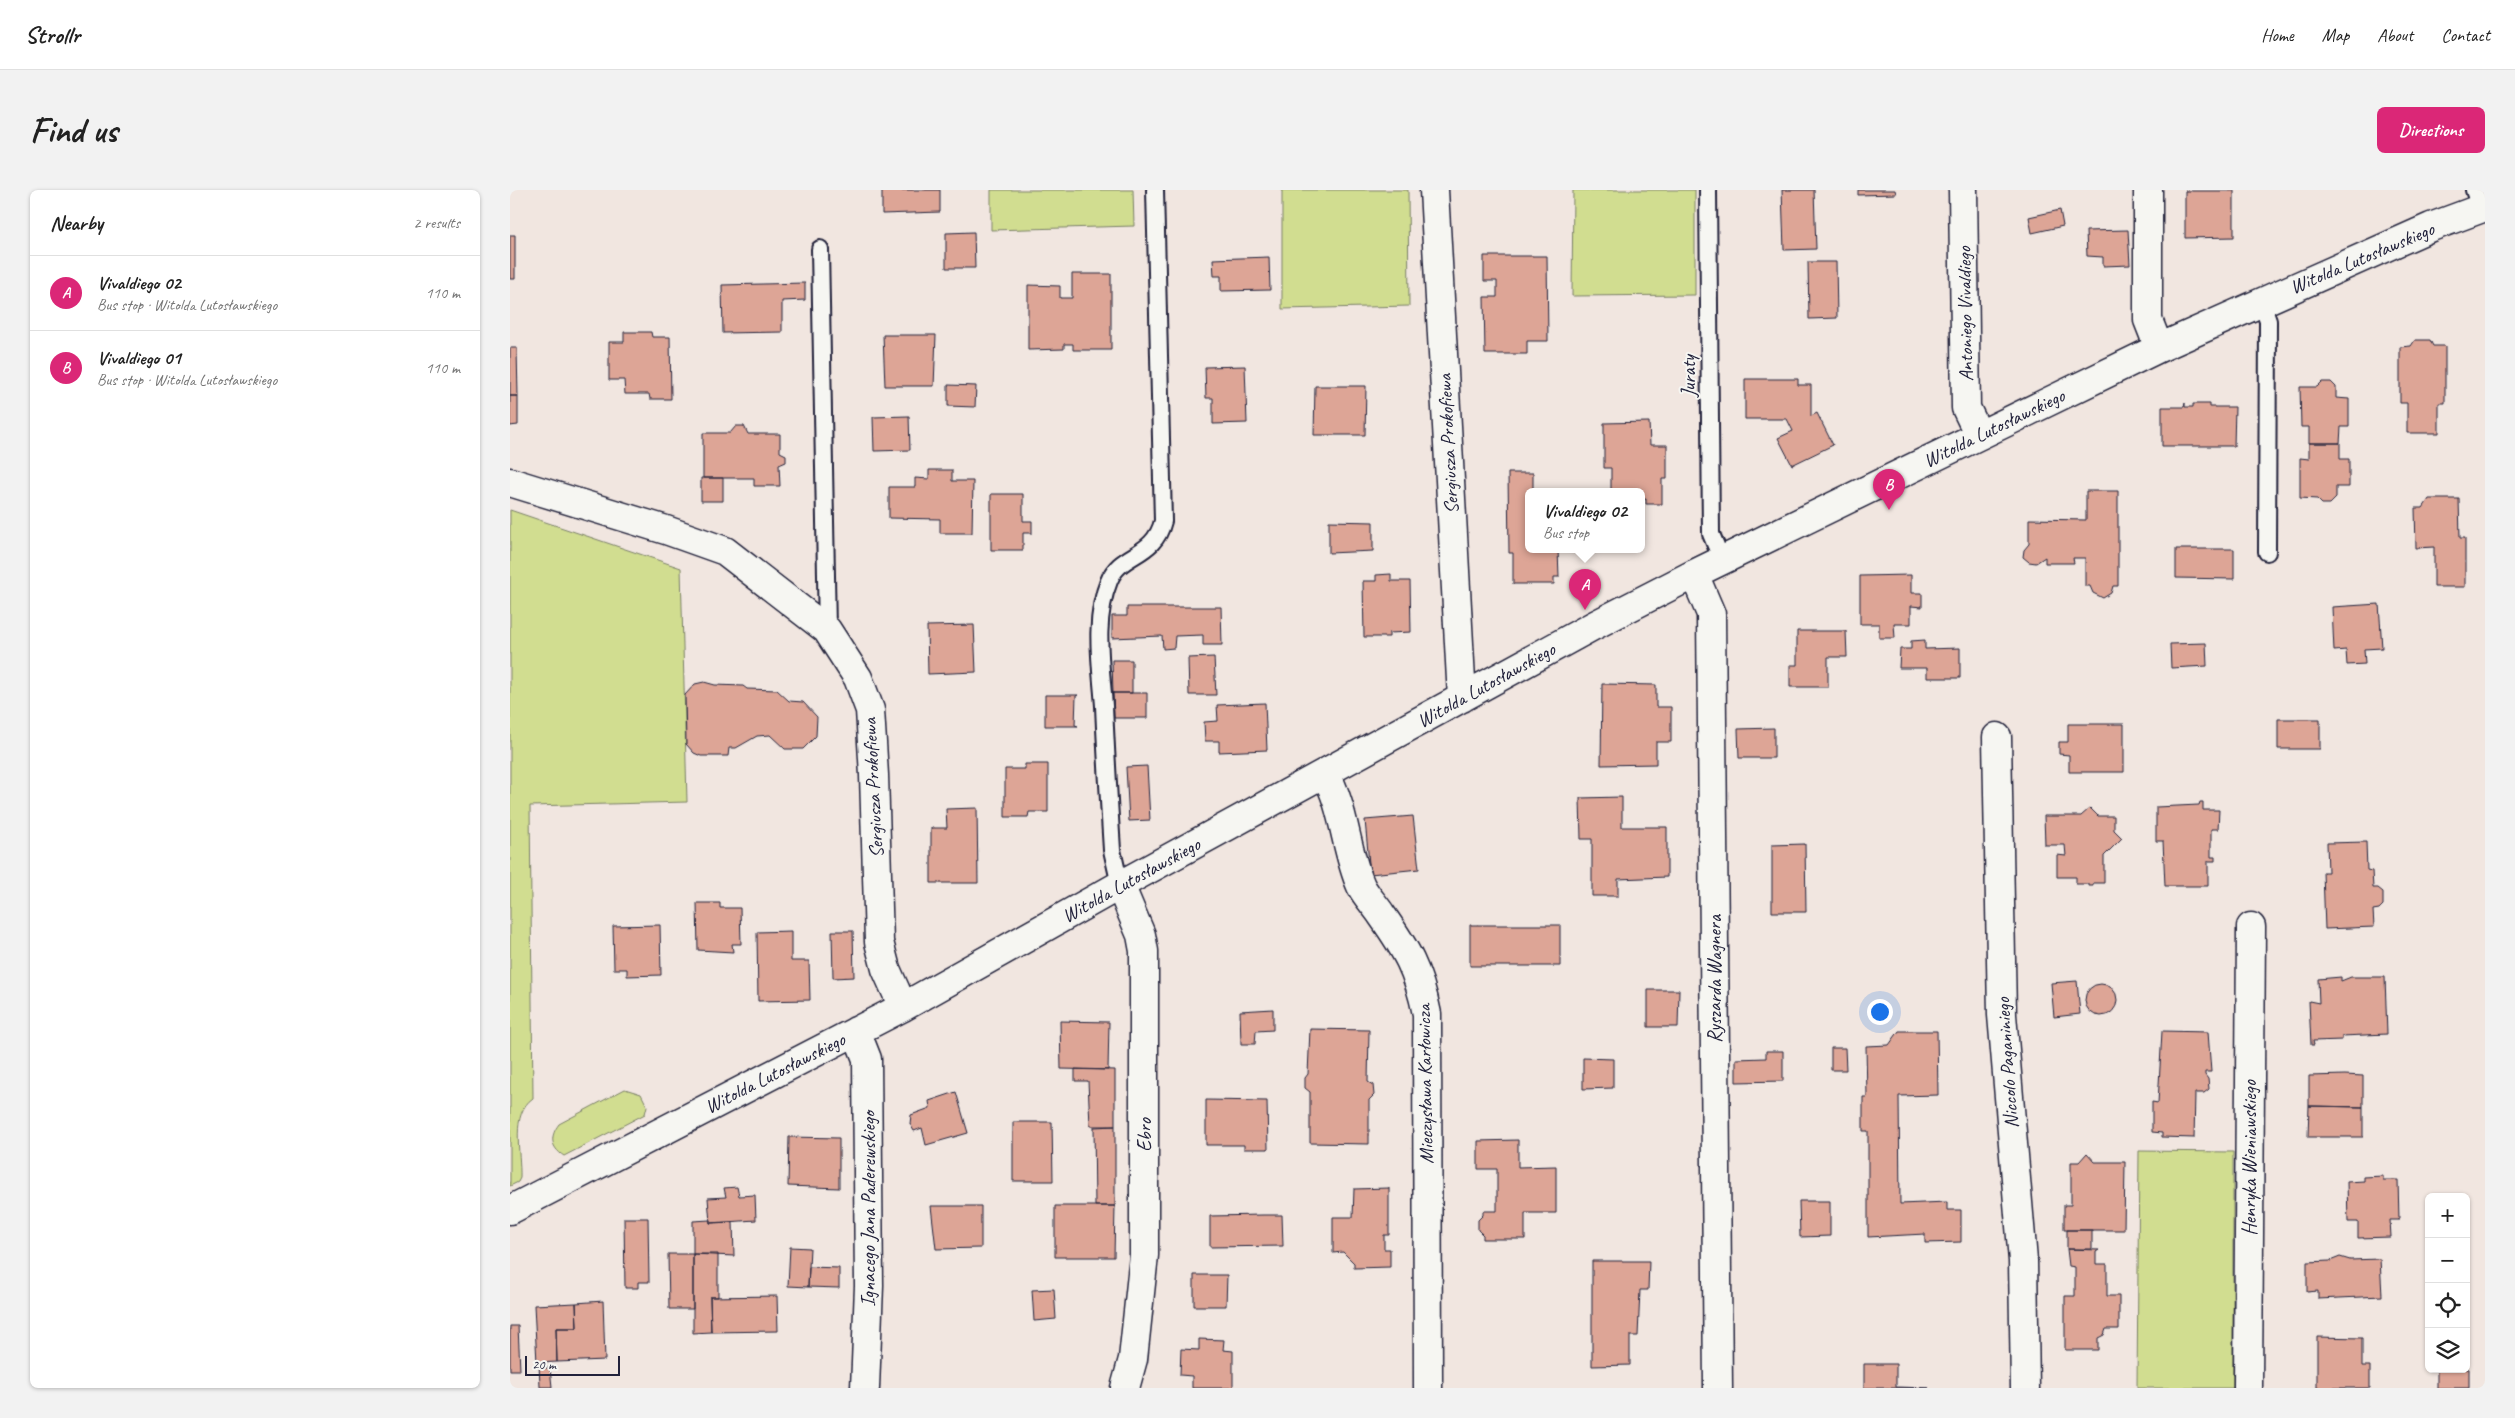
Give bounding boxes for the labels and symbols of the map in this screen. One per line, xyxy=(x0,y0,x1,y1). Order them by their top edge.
street label: Witolda Lutosławskiego xyxy=(2286,216,2439,300)
street label: Antoniego Vivaldiego xyxy=(1951,245,1979,382)
street label: Juraty xyxy=(1676,353,1701,398)
street label: Sergiusza Prokofiewa xyxy=(1432,372,1464,515)
street label: Witolda Lutosławskiego xyxy=(1919,383,2070,473)
pin: B xyxy=(1873,469,1905,510)
pin: A xyxy=(1569,569,1601,610)
street label: Witolda Lutosławskiego xyxy=(1412,636,1560,733)
street label: Sergiusza Prokofiewa xyxy=(857,716,889,859)
street label: Witolda Lutosławskiego xyxy=(1057,831,1205,928)
street label: Ryszarda Wagnera xyxy=(1702,913,1727,1043)
street label: Niccolo Paganiniego xyxy=(1990,996,2024,1129)
your location xyxy=(1867,999,1893,1025)
street label: Mieczysława Karłowicza xyxy=(1411,1002,1439,1164)
street label: Witolda Lutosławskiego xyxy=(701,1026,850,1119)
street label: Henryka Wieniawskiego xyxy=(2237,1079,2262,1236)
street label: Ignacego Jana Paderewskiego xyxy=(856,1109,881,1307)
street label: Ebro xyxy=(1132,1117,1157,1152)
scale bar xyxy=(525,1353,620,1376)

